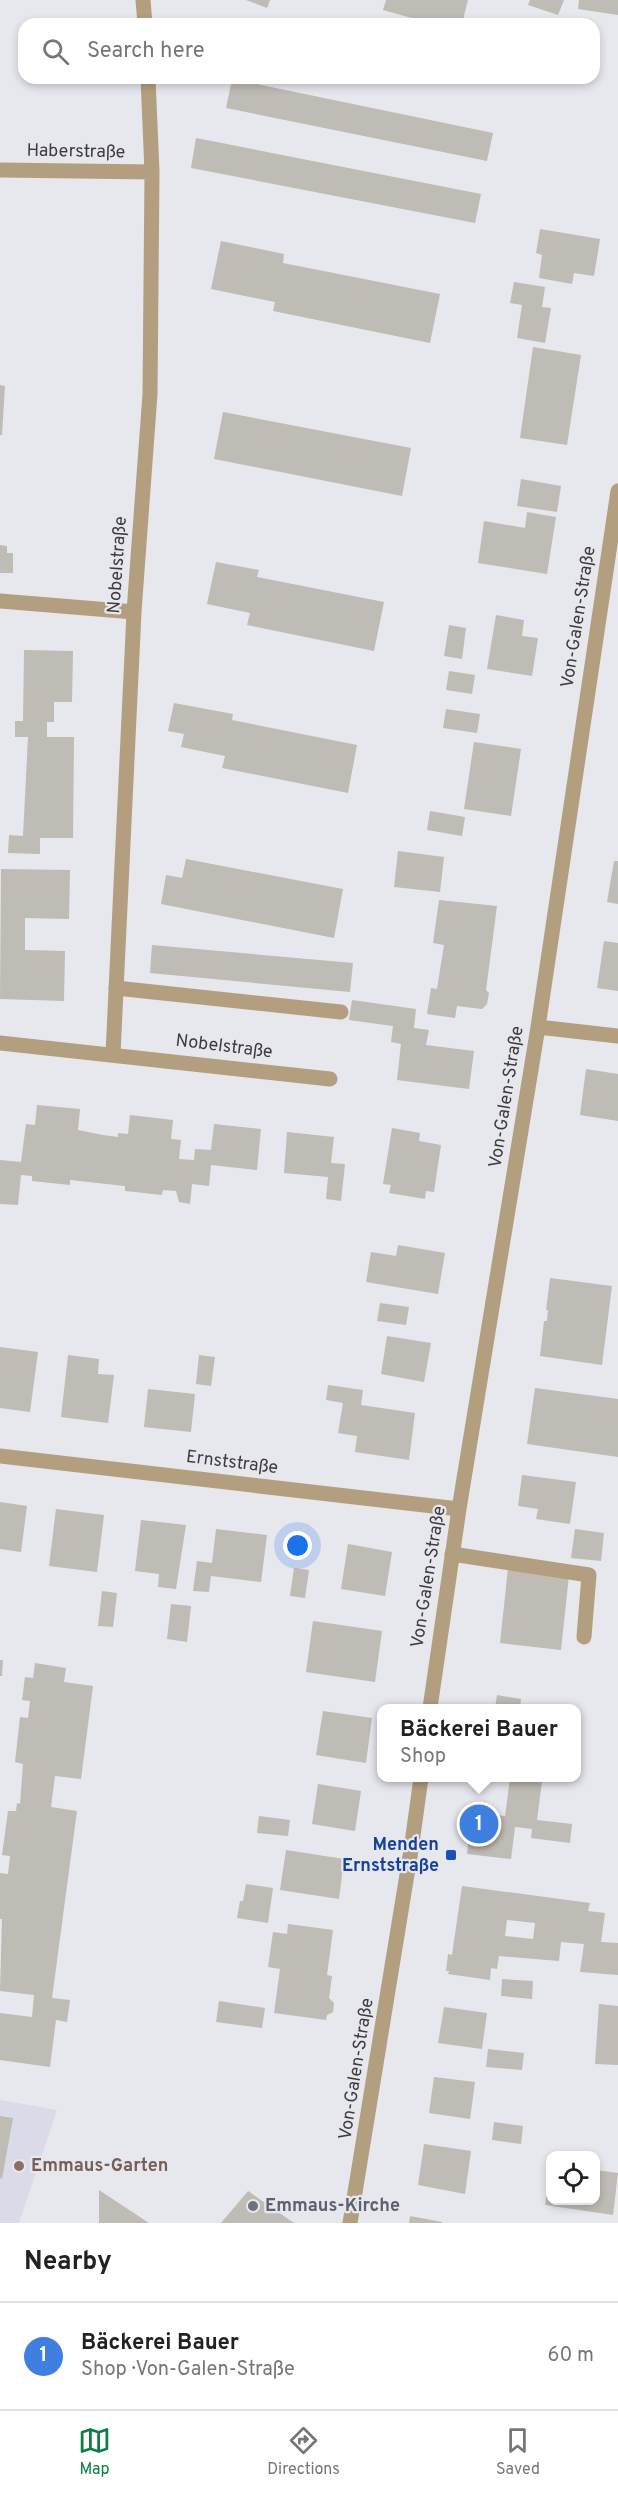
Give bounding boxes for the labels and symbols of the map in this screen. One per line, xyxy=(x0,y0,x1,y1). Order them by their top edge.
street label: Haberstraße xyxy=(26,140,126,164)
street label: Nobelstraße xyxy=(103,515,133,615)
street label: Von-Galen-Straße xyxy=(556,544,602,690)
street label: Von-Galen-Straße xyxy=(484,1024,530,1170)
street label: Nobelstraße xyxy=(174,1030,274,1064)
street label: Ernststraße xyxy=(185,1446,279,1480)
street label: Von-Galen-Straße xyxy=(406,1504,452,1650)
your location xyxy=(283,1531,312,1560)
pin: 1 xyxy=(460,1802,498,1846)
place label: Menden Ernststraße xyxy=(342,1834,439,1878)
marker: Menden Ernststraße xyxy=(444,1848,458,1862)
street label: Von-Galen-Straße xyxy=(334,1996,380,2142)
place label: Emmaus-Garten xyxy=(31,2155,169,2178)
marker: Emmaus-Garten xyxy=(12,2159,26,2173)
place label: Emmaus-Kirche xyxy=(265,2195,400,2218)
marker: Emmaus-Kirche xyxy=(246,2199,260,2213)

